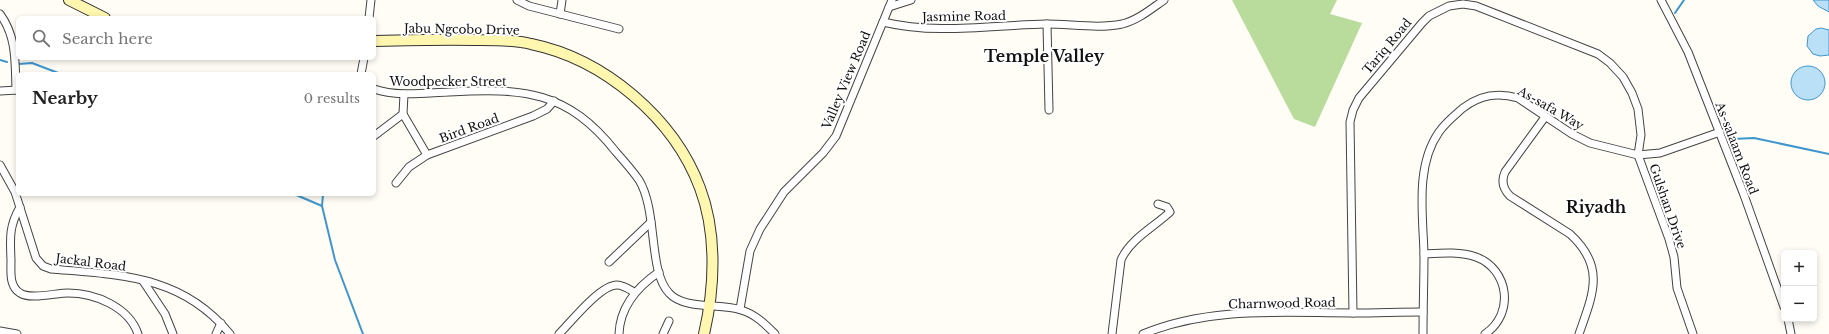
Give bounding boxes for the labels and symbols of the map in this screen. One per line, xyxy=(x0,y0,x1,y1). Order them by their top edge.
street label: Jasmine Road xyxy=(920,8,1006,24)
street label: Tariq Road xyxy=(1359,15,1415,77)
street label: Jabu Ngcobo Drive xyxy=(402,20,520,38)
street label: Valley View Road xyxy=(818,29,873,132)
district label: Temple Valley xyxy=(984,46,1105,66)
street label: Woodpecker Street xyxy=(388,74,507,89)
street label: As-safa Way xyxy=(1514,83,1587,133)
street label: As-salaam Road xyxy=(1712,99,1762,196)
street label: Bird Road xyxy=(437,110,501,146)
street label: Gulshan Drive xyxy=(1646,162,1690,251)
district label: Riyadh xyxy=(1566,197,1627,217)
street label: Jackal Road xyxy=(53,250,127,274)
street label: Charnwood Road xyxy=(1228,295,1336,311)

